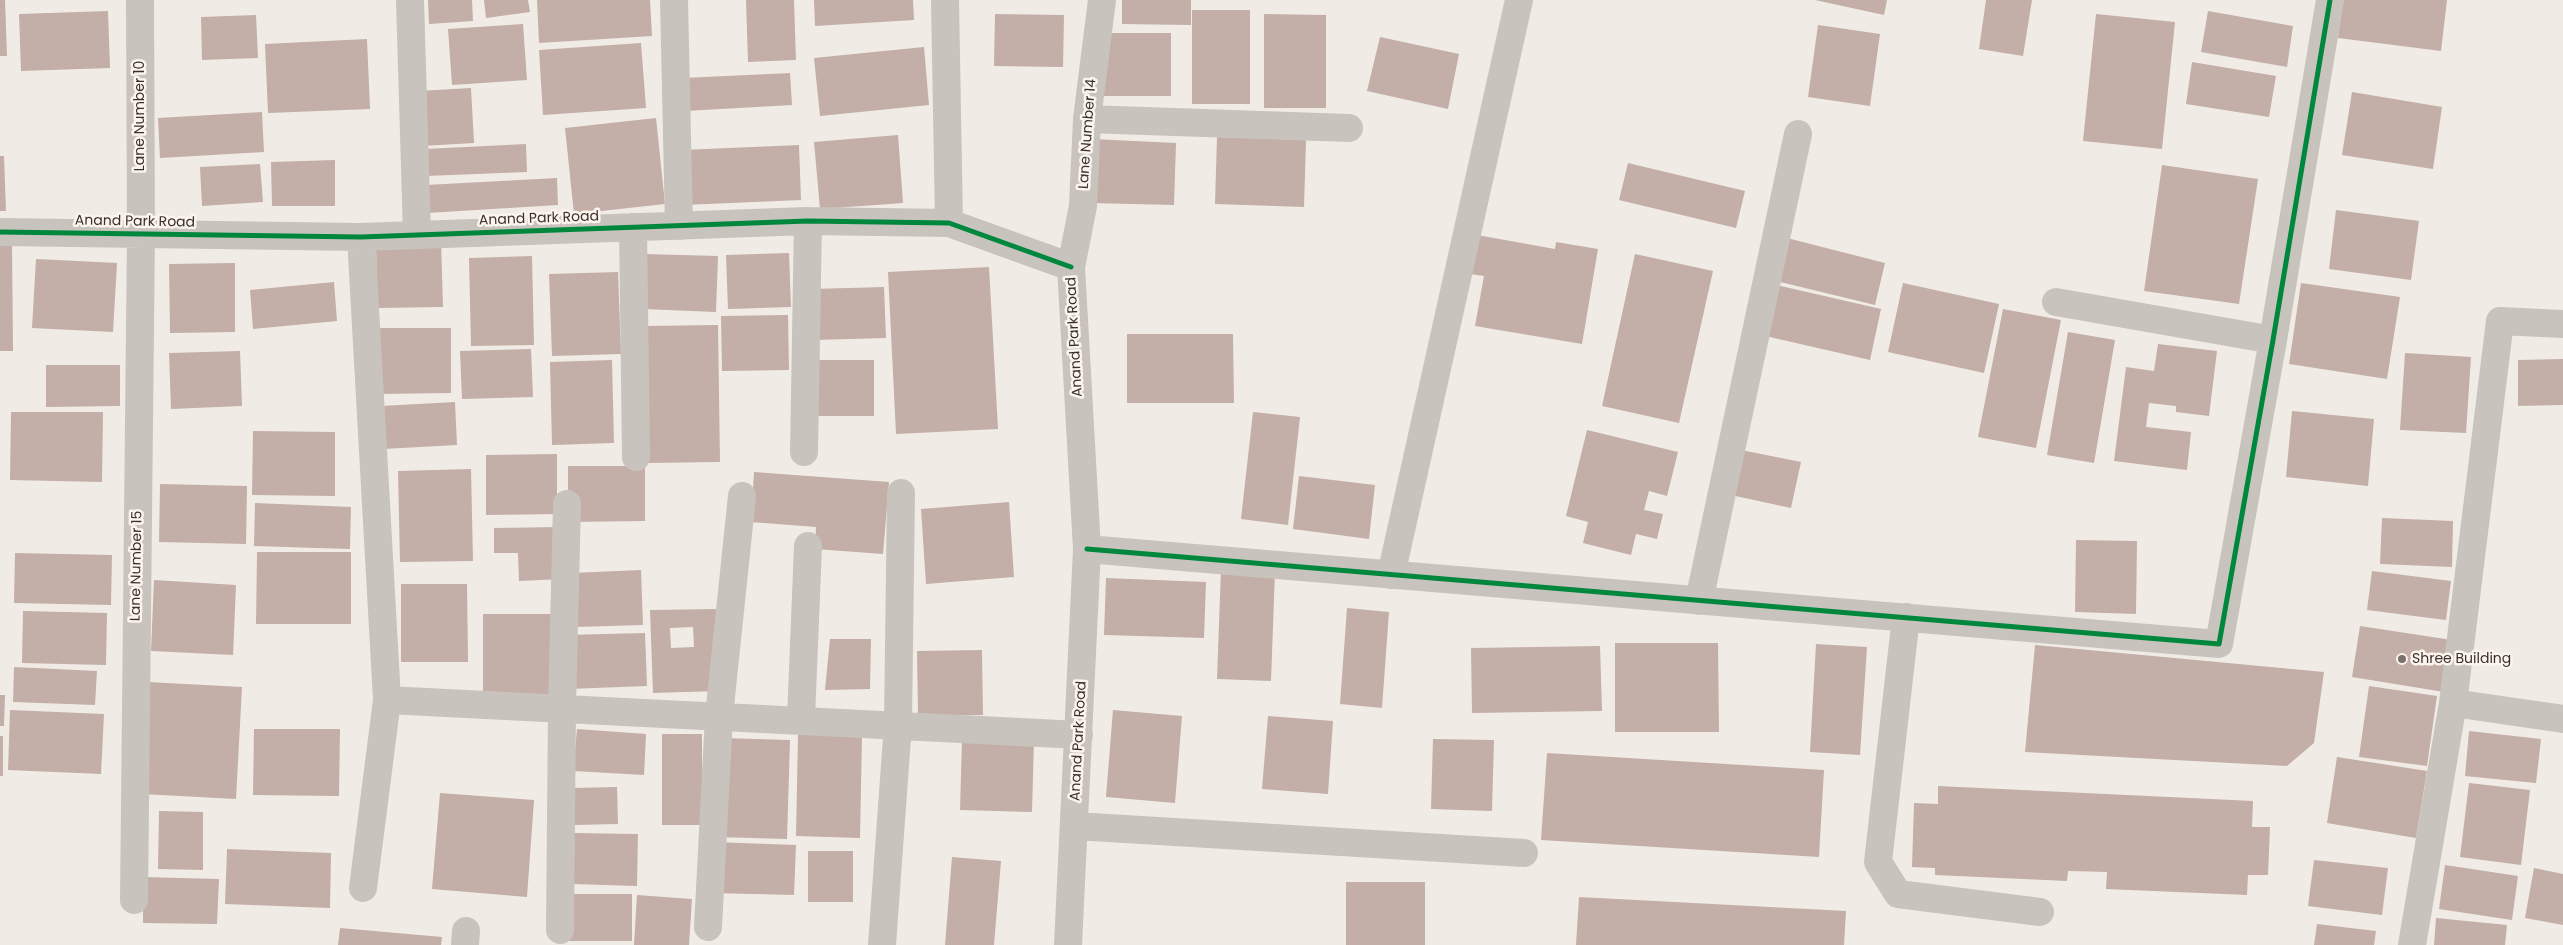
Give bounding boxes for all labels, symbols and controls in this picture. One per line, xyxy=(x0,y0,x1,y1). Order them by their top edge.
street label: Lane Number 10 xyxy=(132,61,148,171)
street label: Lane Number 14 xyxy=(1076,78,1100,190)
street label: Anand Park Road xyxy=(479,209,599,229)
street label: Anand Park Road xyxy=(75,213,195,231)
street label: Anand Park Road xyxy=(1063,277,1087,397)
street label: Lane Number 15 xyxy=(128,511,146,621)
place label: Shree Building xyxy=(2412,651,2511,667)
marker: Shree Building xyxy=(2396,653,2408,665)
street label: Anand Park Road xyxy=(1067,681,1091,801)

